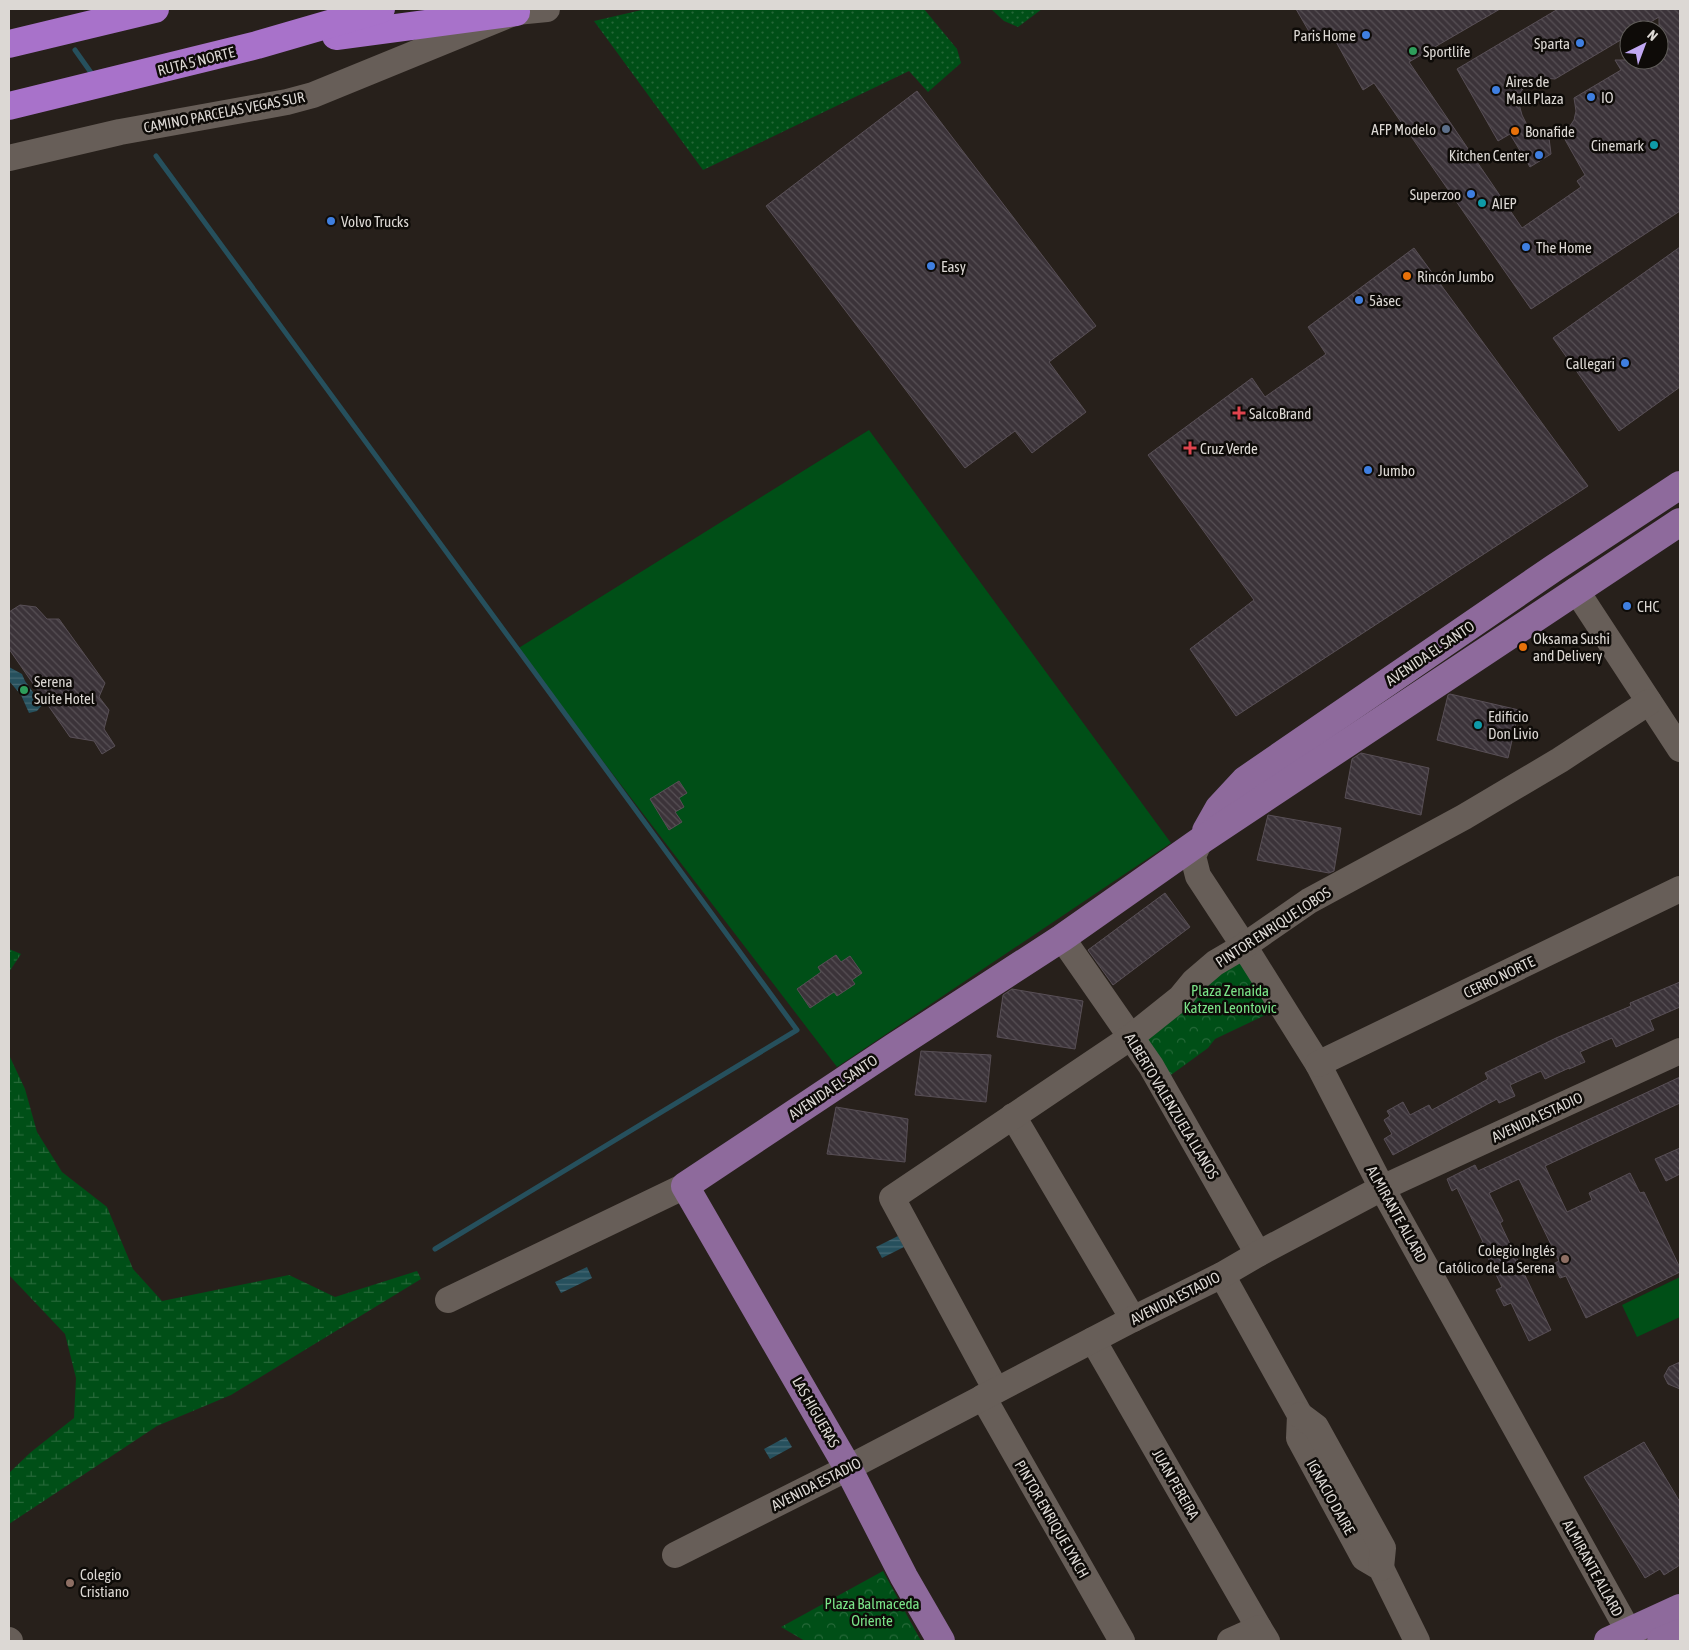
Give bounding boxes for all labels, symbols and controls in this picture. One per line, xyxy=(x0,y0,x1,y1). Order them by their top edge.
north arrow xyxy=(1619,20,1669,70)
place label: Paris Home xyxy=(1293,27,1356,44)
text: N xyxy=(1644,27,1661,44)
marker: Paris Home xyxy=(1360,29,1372,41)
place label: Sparta xyxy=(1534,35,1570,52)
marker: Sparta xyxy=(1574,37,1586,49)
street label: RUTA 5 NORTE xyxy=(156,43,237,79)
place label: Sportlife xyxy=(1423,43,1471,60)
marker: Sportlife xyxy=(1407,45,1419,57)
place label: Aires de Mall Plaza xyxy=(1506,73,1564,107)
marker: Aires de Mall Plaza xyxy=(1490,84,1502,96)
street label: CAMINO PARCELAS VEGAS SUR xyxy=(142,88,306,136)
place label: IO xyxy=(1601,89,1614,106)
marker: IO xyxy=(1585,91,1597,103)
place label: AFP Modelo xyxy=(1371,121,1436,138)
marker: AFP Modelo xyxy=(1440,123,1452,135)
place label: Bonafide xyxy=(1525,123,1575,140)
marker: Bonafide xyxy=(1509,125,1521,137)
place label: Cinemark xyxy=(1591,137,1644,154)
marker: Cinemark xyxy=(1648,139,1660,151)
place label: Kitchen Center xyxy=(1449,147,1530,164)
marker: Kitchen Center xyxy=(1533,149,1545,161)
place label: Superzoo xyxy=(1410,186,1461,203)
marker: Superzoo xyxy=(1465,188,1477,200)
place label: AIEP xyxy=(1492,195,1517,212)
marker: AIEP xyxy=(1476,197,1488,209)
place label: Volvo Trucks xyxy=(341,213,409,230)
marker: Volvo Trucks xyxy=(325,215,337,227)
place label: The Home xyxy=(1536,239,1592,256)
marker: The Home xyxy=(1520,241,1532,253)
place label: Easy xyxy=(941,258,966,275)
marker: Easy xyxy=(925,260,937,272)
place label: Rincón Jumbo xyxy=(1417,268,1494,285)
marker: Rincón Jumbo xyxy=(1401,270,1413,282)
place label: 5àsec xyxy=(1369,292,1401,309)
marker: 5àsec xyxy=(1353,294,1365,306)
place label: Callegari xyxy=(1566,355,1615,372)
marker: Callegari xyxy=(1619,357,1631,369)
place label: SalcoBrand xyxy=(1249,405,1311,422)
marker: SalcoBrand xyxy=(1233,407,1245,419)
place label: Cruz Verde xyxy=(1200,440,1258,457)
marker: Cruz Verde xyxy=(1184,442,1196,454)
place label: Jumbo xyxy=(1378,462,1415,479)
marker: Jumbo xyxy=(1362,464,1374,476)
place label: CHC xyxy=(1637,598,1659,615)
marker: CHC xyxy=(1621,600,1633,612)
street label: AVENIDA EL SANTO xyxy=(1383,617,1478,689)
place label: Oksama Sushi and Delivery xyxy=(1533,630,1610,664)
marker: Oksama Sushi and Delivery xyxy=(1517,641,1529,653)
place label: Serena Suite Hotel xyxy=(34,673,95,707)
marker: Serena Suite Hotel xyxy=(18,684,30,696)
place label: Edificio Don Livio xyxy=(1488,708,1539,742)
marker: Edificio Don Livio xyxy=(1472,719,1484,731)
street label: PINTOR ENRIQUE LOBOS xyxy=(1212,883,1334,971)
street label: CERRO NORTE xyxy=(1461,952,1538,1001)
park label: Plaza Zenaida Katzen Leontovic xyxy=(1184,982,1277,1016)
street label: ALBERTO VALENZUELA LLANOS xyxy=(1122,1030,1222,1182)
street label: AVENIDA EL SANTO xyxy=(786,1051,881,1123)
street label: AVENIDA ESTADIO xyxy=(1489,1088,1585,1145)
street label: ALMIRANTE ALLARD xyxy=(1363,1163,1431,1265)
place label: Colegio Inglés Católico de La Serena xyxy=(1439,1242,1555,1276)
marker: Colegio Inglés Católico de La Serena xyxy=(1559,1253,1571,1265)
street label: AVENIDA ESTADIO xyxy=(1127,1268,1223,1328)
street label: LAS HIGUERAS xyxy=(789,1374,843,1450)
street label: JUAN PEREIRA xyxy=(1149,1446,1203,1523)
street label: AVENIDA ESTADIO xyxy=(768,1454,864,1514)
street label: PINTOR ENRIQUE LYNCH xyxy=(1011,1457,1093,1581)
street label: IGNACIO DAIRE xyxy=(1303,1457,1359,1538)
street label: ALMIRANTE ALLARD xyxy=(1559,1517,1627,1619)
place label: Colegio Cristiano xyxy=(80,1566,129,1600)
marker: Colegio Cristiano xyxy=(64,1577,76,1589)
park label: Plaza Balmaceda Oriente xyxy=(825,1595,919,1629)

